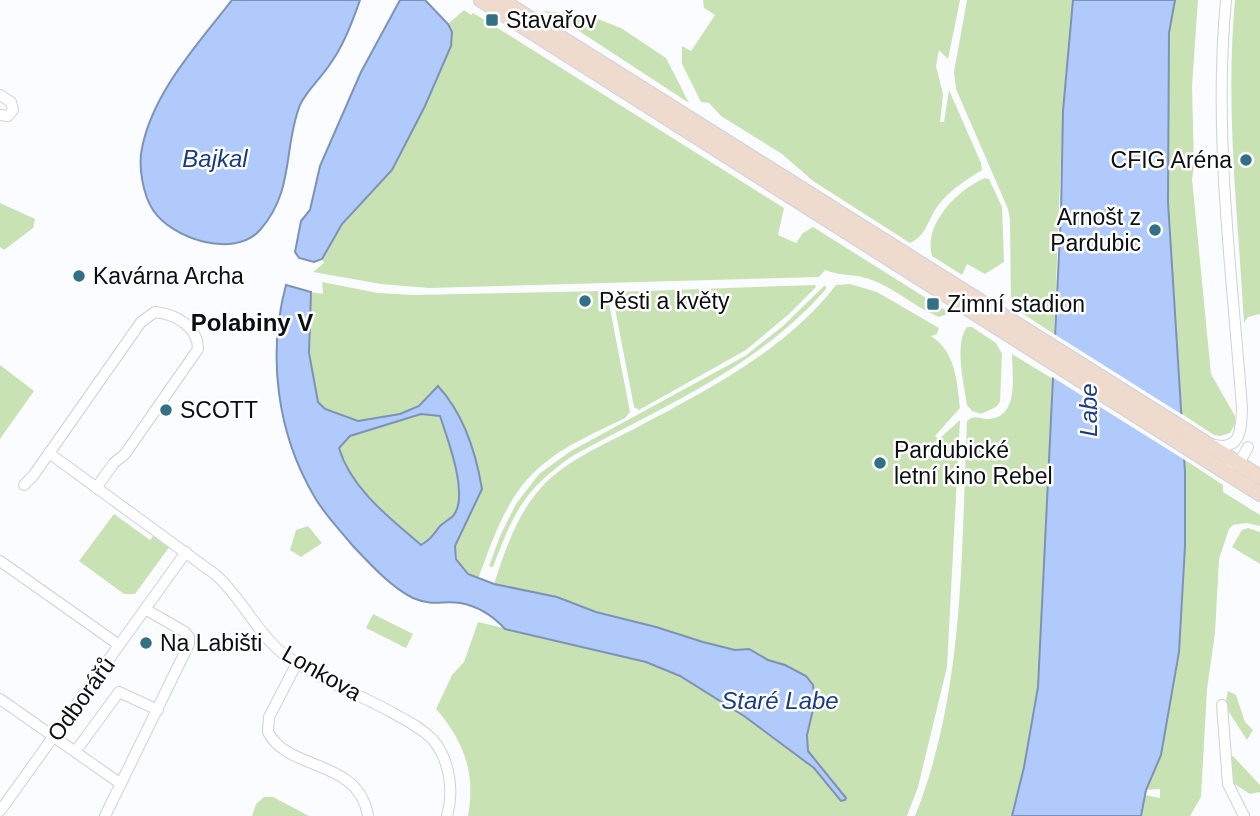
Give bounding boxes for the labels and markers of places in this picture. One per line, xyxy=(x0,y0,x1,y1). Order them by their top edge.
place label: Stavařov xyxy=(506,7,597,33)
marker: Stavařov xyxy=(484,12,500,28)
place label: CFIG Aréna xyxy=(1111,147,1232,173)
marker: CFIG Aréna xyxy=(1238,152,1254,168)
place label: Arnošt z Pardubic xyxy=(1050,204,1141,256)
marker: Arnošt z Pardubic xyxy=(1147,222,1163,238)
place label: Kavárna Archa xyxy=(93,263,244,289)
marker: Kavárna Archa xyxy=(71,268,87,284)
place label: Pěsti a květy xyxy=(599,288,730,314)
place label: Zimní stadion xyxy=(947,291,1085,317)
marker: Pěsti a květy xyxy=(577,293,593,309)
marker: Zimní stadion xyxy=(925,296,941,312)
place label: SCOTT xyxy=(180,397,258,423)
marker: SCOTT xyxy=(158,402,174,418)
place label: Pardubické letní kino Rebel xyxy=(894,437,1053,489)
marker: Pardubické letní kino Rebel xyxy=(872,455,888,471)
place label: Na Labišti xyxy=(160,630,262,656)
marker: Na Labišti xyxy=(138,635,154,651)

